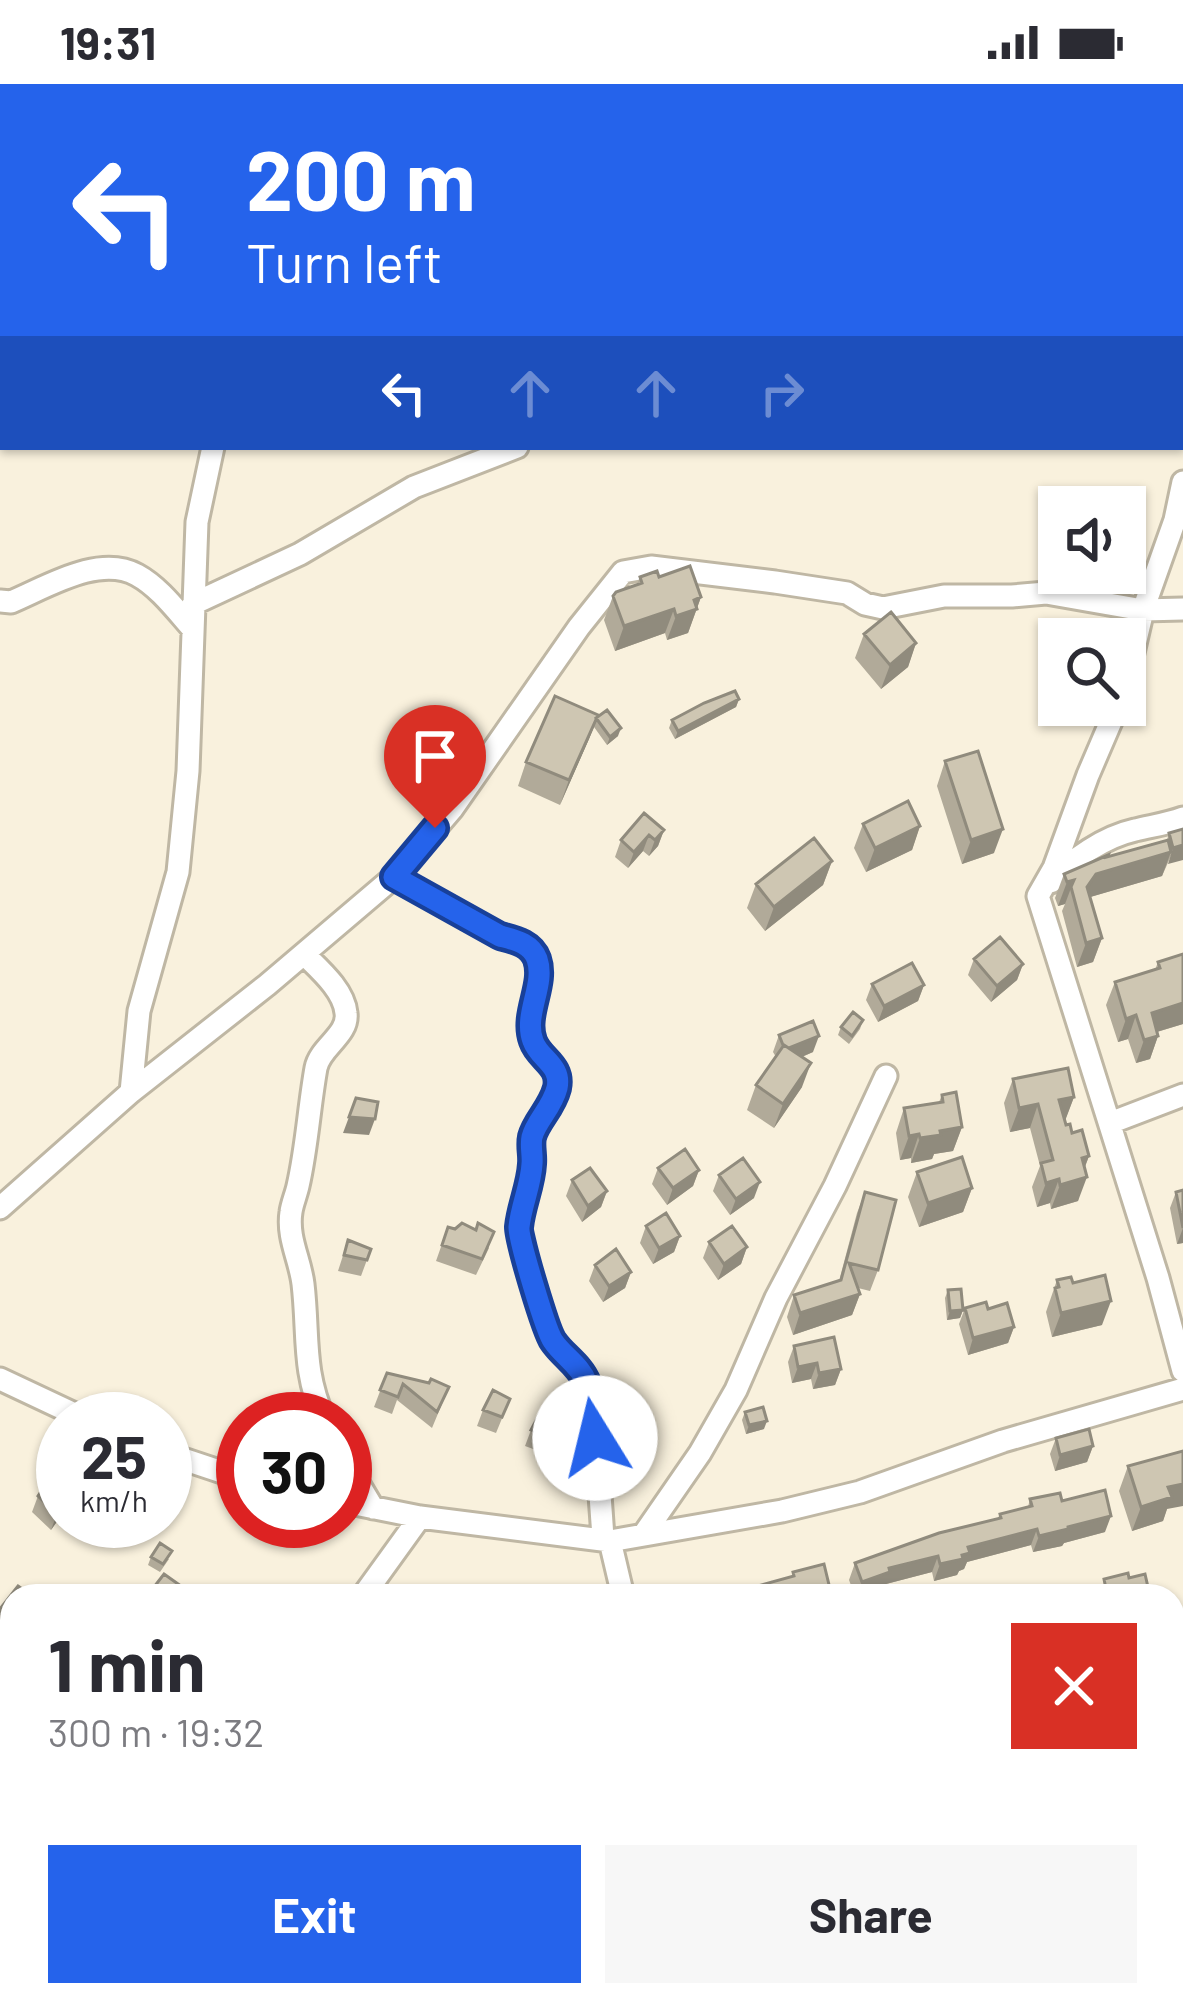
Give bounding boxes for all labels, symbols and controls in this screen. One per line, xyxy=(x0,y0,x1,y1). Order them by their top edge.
text: 19:31 xyxy=(60,15,156,69)
text: 200 m xyxy=(246,127,476,228)
icon: left xyxy=(48,132,204,288)
text: Turn left xyxy=(246,229,443,294)
icon: left xyxy=(371,360,437,426)
icon: ahead xyxy=(497,360,563,426)
icon: ahead xyxy=(623,360,689,426)
icon: right xyxy=(749,360,815,426)
map controls xyxy=(1038,486,1146,726)
button: sound xyxy=(1038,486,1146,594)
button: search xyxy=(1038,618,1146,726)
pin xyxy=(384,705,486,828)
icon: arrive xyxy=(402,723,468,789)
position arrow xyxy=(532,1375,658,1501)
speed limit sign: 30 xyxy=(216,1392,372,1548)
text: 25 xyxy=(81,1419,147,1491)
text: km/h xyxy=(80,1482,148,1518)
text: 1 min xyxy=(48,1620,206,1706)
button: close xyxy=(1011,1623,1137,1749)
text: 300 m · 19:32 xyxy=(48,1708,264,1755)
button: Exit xyxy=(48,1845,581,1983)
button: Share xyxy=(605,1845,1137,1983)

